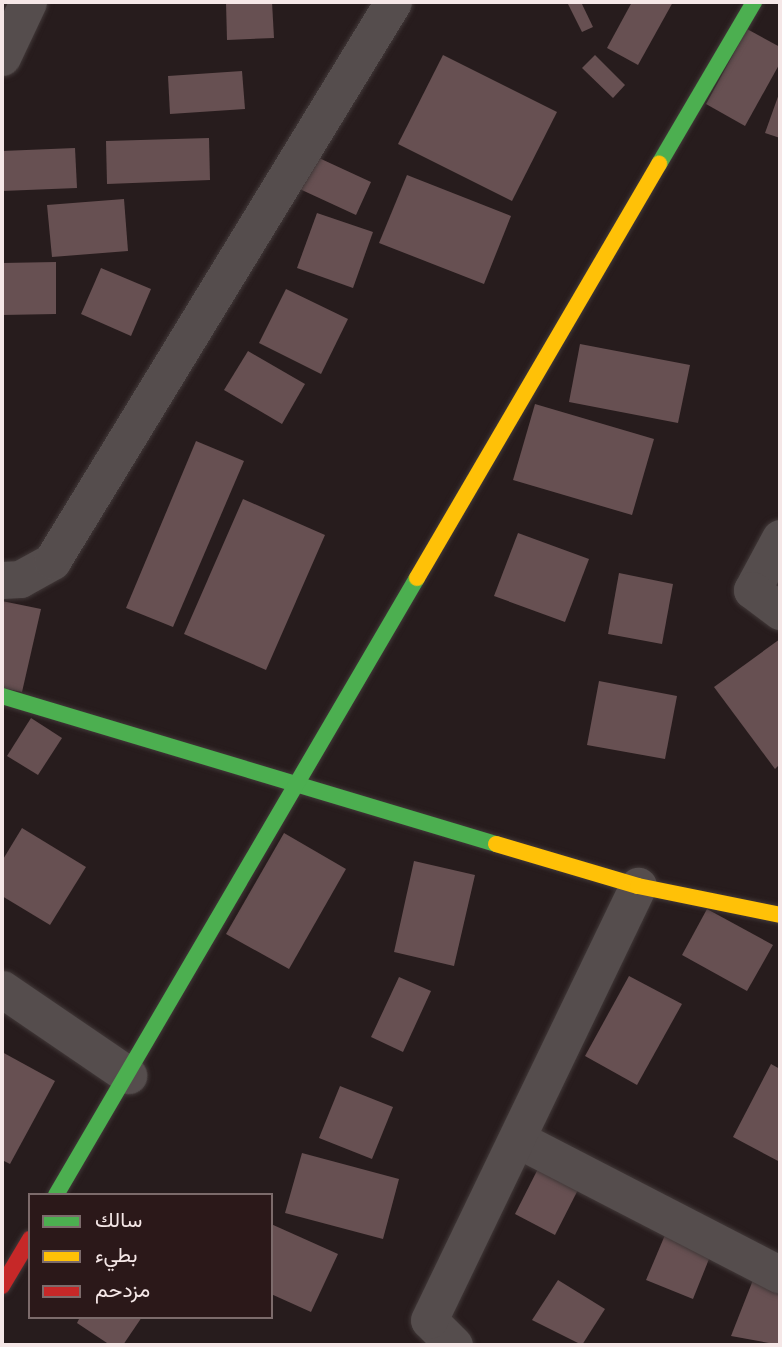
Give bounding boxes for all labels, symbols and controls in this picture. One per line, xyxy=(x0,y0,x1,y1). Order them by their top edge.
legend xyxy=(28,1193,273,1319)
text: سالك xyxy=(95,1210,142,1231)
text: بطيء xyxy=(95,1245,138,1266)
text: مزدحم xyxy=(95,1280,150,1301)

